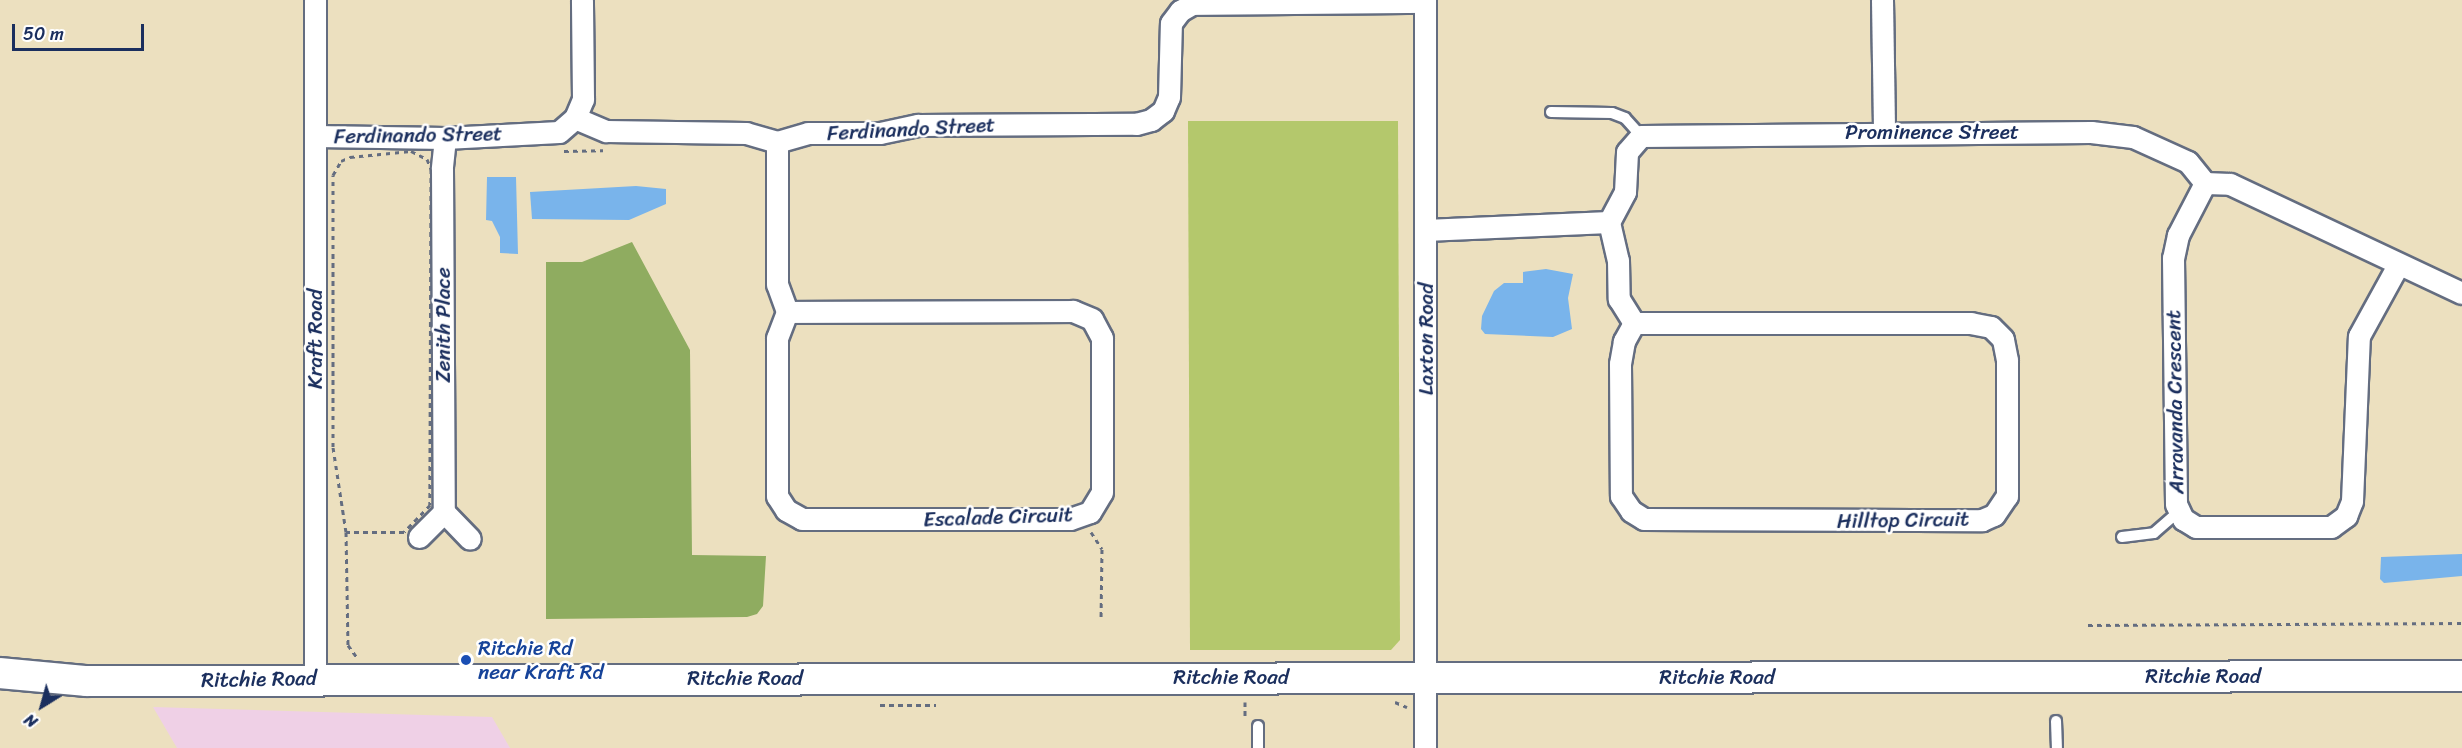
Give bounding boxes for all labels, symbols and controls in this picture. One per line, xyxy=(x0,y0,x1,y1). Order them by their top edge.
scale bar xyxy=(15,12,147,50)
text: 50 m xyxy=(23,18,64,50)
street label: Ferdinando Street xyxy=(826,112,996,146)
street label: Prominence Street xyxy=(1845,119,2019,145)
street label: Ferdinando Street xyxy=(333,121,503,149)
street label: Zenith Place xyxy=(430,267,456,383)
street label: Laxton Road xyxy=(1413,283,1439,395)
street label: Kraft Road xyxy=(302,289,328,389)
street label: Arravanda Crescent xyxy=(2161,310,2189,494)
street label: Escalade Circuit xyxy=(923,502,1073,532)
street label: Hilltop Circuit xyxy=(1837,506,1969,534)
place label: Ritchie Rd near Kraft Rd xyxy=(478,635,604,685)
marker: Ritchie Rd near Kraft Rd xyxy=(459,653,473,667)
street label: Ritchie Road xyxy=(2145,663,2261,689)
street label: Ritchie Road xyxy=(1173,664,1289,690)
street label: Ritchie Road xyxy=(1659,664,1775,690)
street label: Ritchie Road xyxy=(201,665,317,693)
street label: Ritchie Road xyxy=(687,665,803,691)
north arrow xyxy=(12,676,72,736)
text: N xyxy=(18,706,44,736)

